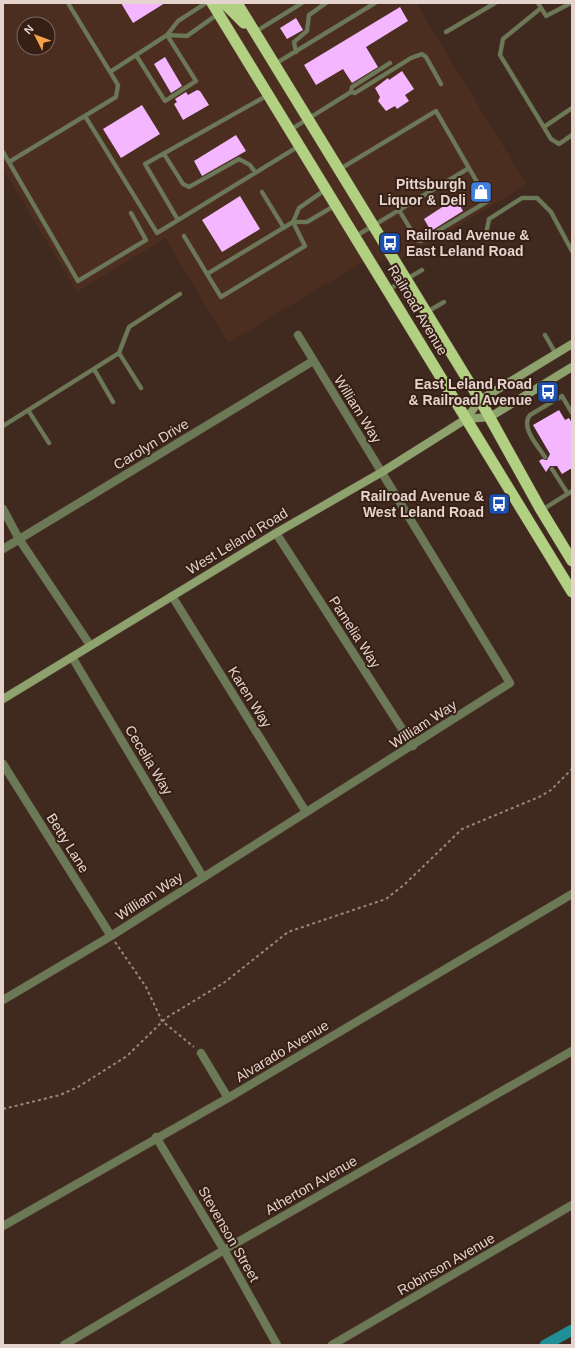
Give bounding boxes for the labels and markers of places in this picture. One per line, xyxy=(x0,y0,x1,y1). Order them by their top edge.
place label: Pittsburgh Liquor & Deli xyxy=(379,176,466,208)
shop icon: Pittsburgh Liquor & Deli xyxy=(468,179,494,205)
place label: Railroad Avenue & East Leland Road xyxy=(406,227,529,259)
bus stop icon: Railroad Avenue & East Leland Road xyxy=(377,230,403,256)
place label: East Leland Road & Railroad Avenue xyxy=(409,376,532,408)
bus stop icon: East Leland Road & Railroad Avenue xyxy=(535,379,561,405)
place label: Railroad Avenue & West Leland Road xyxy=(361,488,484,520)
bus stop icon: Railroad Avenue & West Leland Road xyxy=(486,491,512,517)

